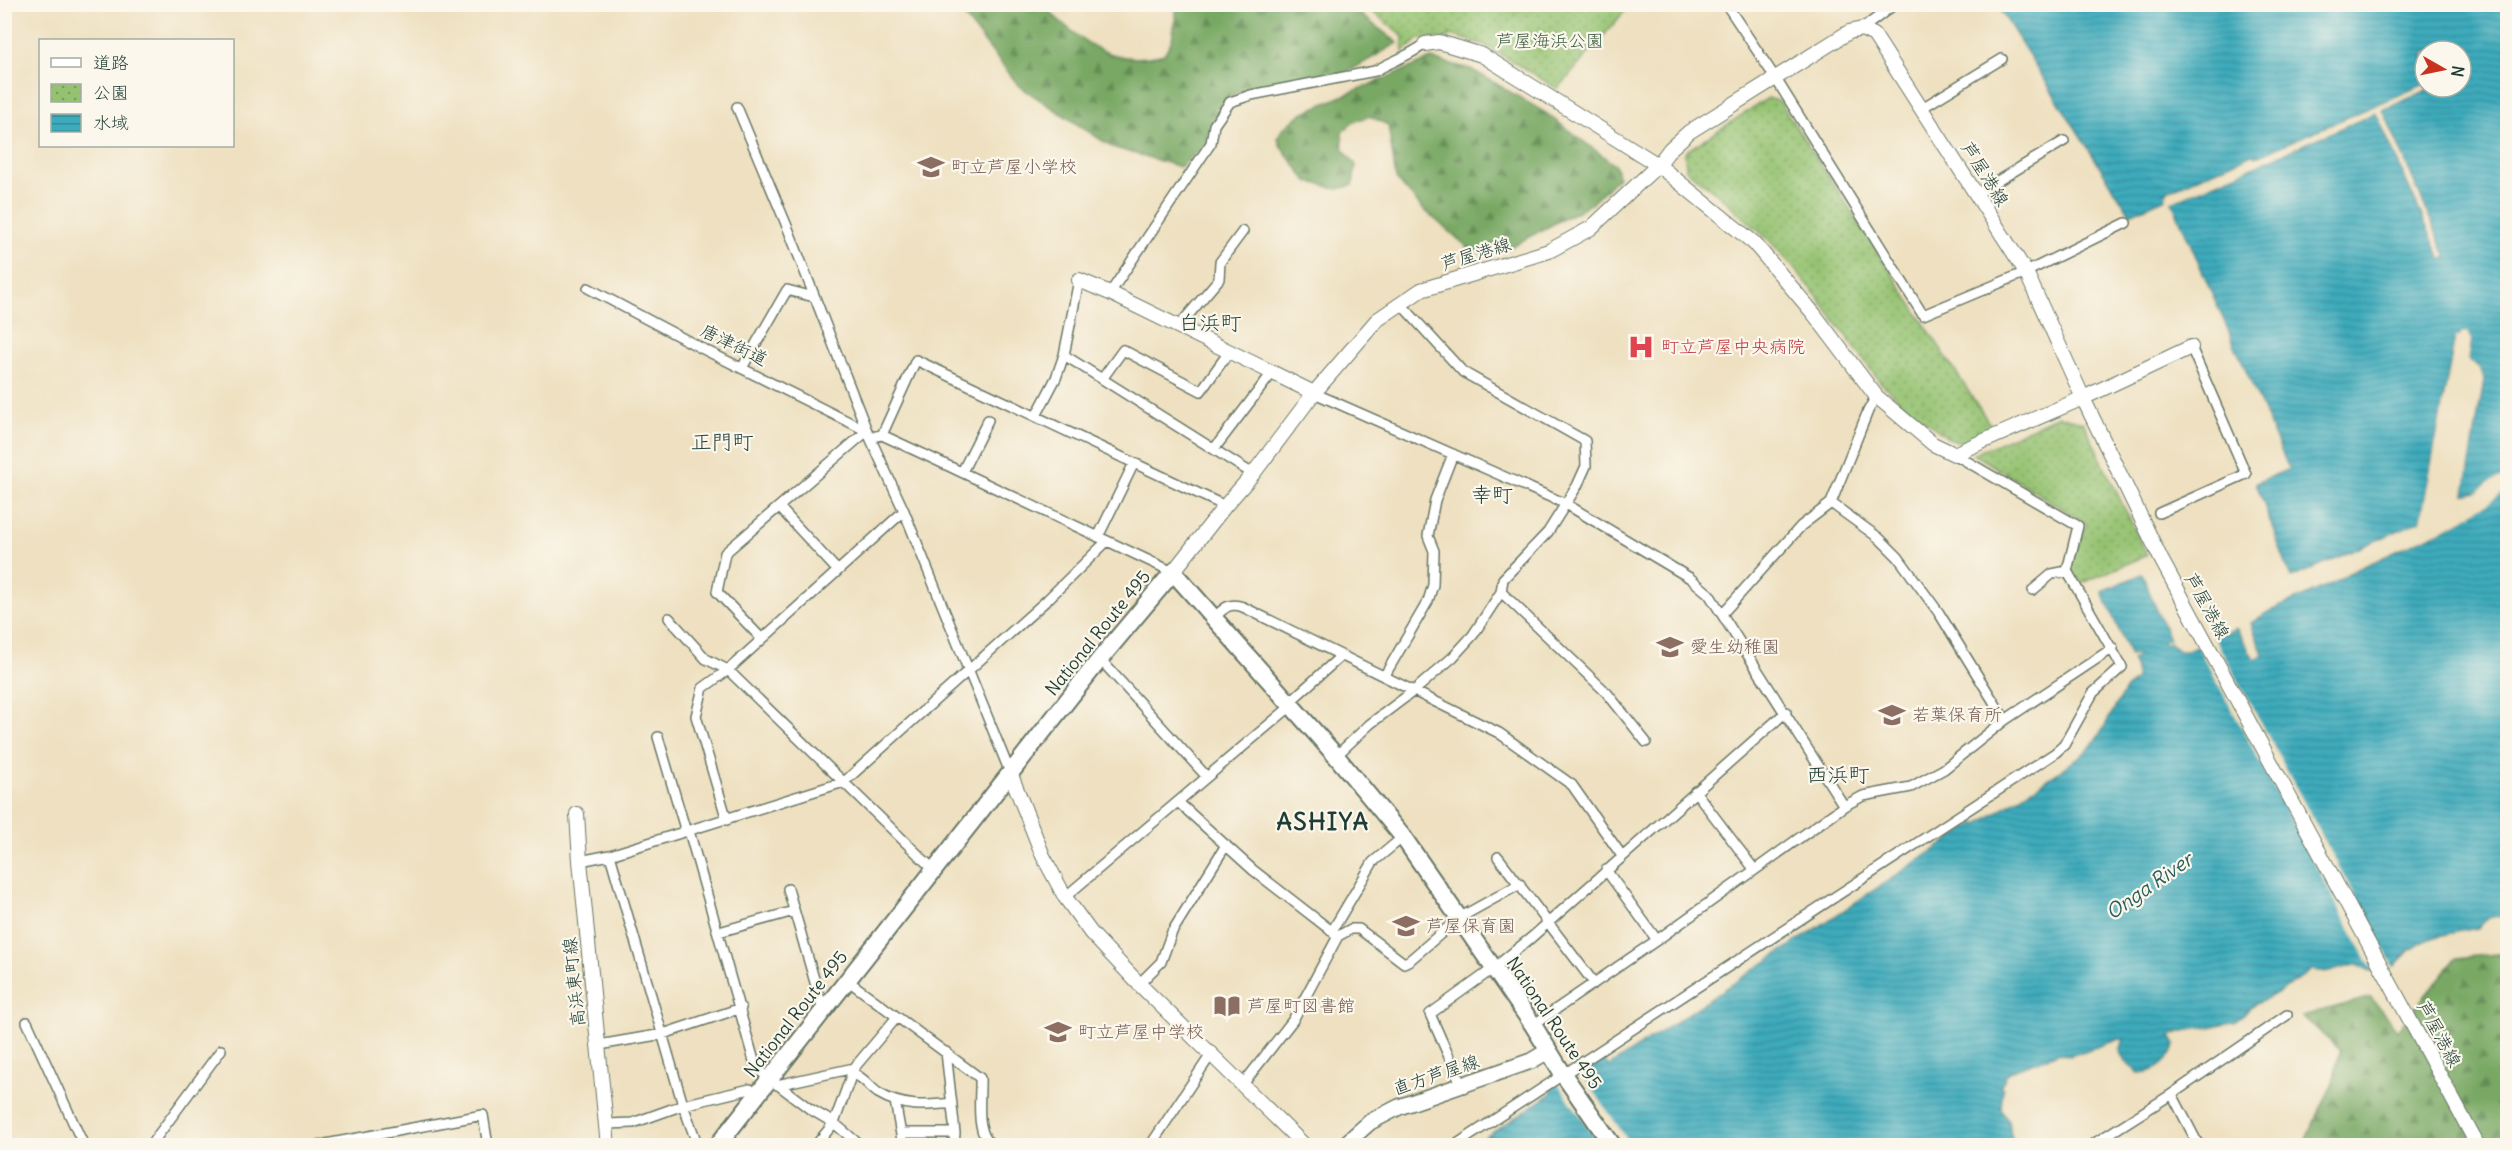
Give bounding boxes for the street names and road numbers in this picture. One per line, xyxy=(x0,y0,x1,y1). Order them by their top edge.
street label: 芦屋港線 xyxy=(1957,137,2014,210)
street label: 芦屋港線 xyxy=(1438,232,1514,275)
street label: 唐津街道 xyxy=(697,318,772,371)
street label: National Route 495 xyxy=(1040,565,1155,700)
street label: 芦屋港線 xyxy=(2180,569,2235,643)
street label: 高浜東町線 xyxy=(557,936,590,1028)
street label: National Route 495 xyxy=(739,946,852,1082)
street label: National Route 495 xyxy=(1502,952,1607,1093)
street label: 芦屋港線 xyxy=(2412,997,2466,1071)
street label: 直方芦屋線 xyxy=(1390,1049,1482,1100)

